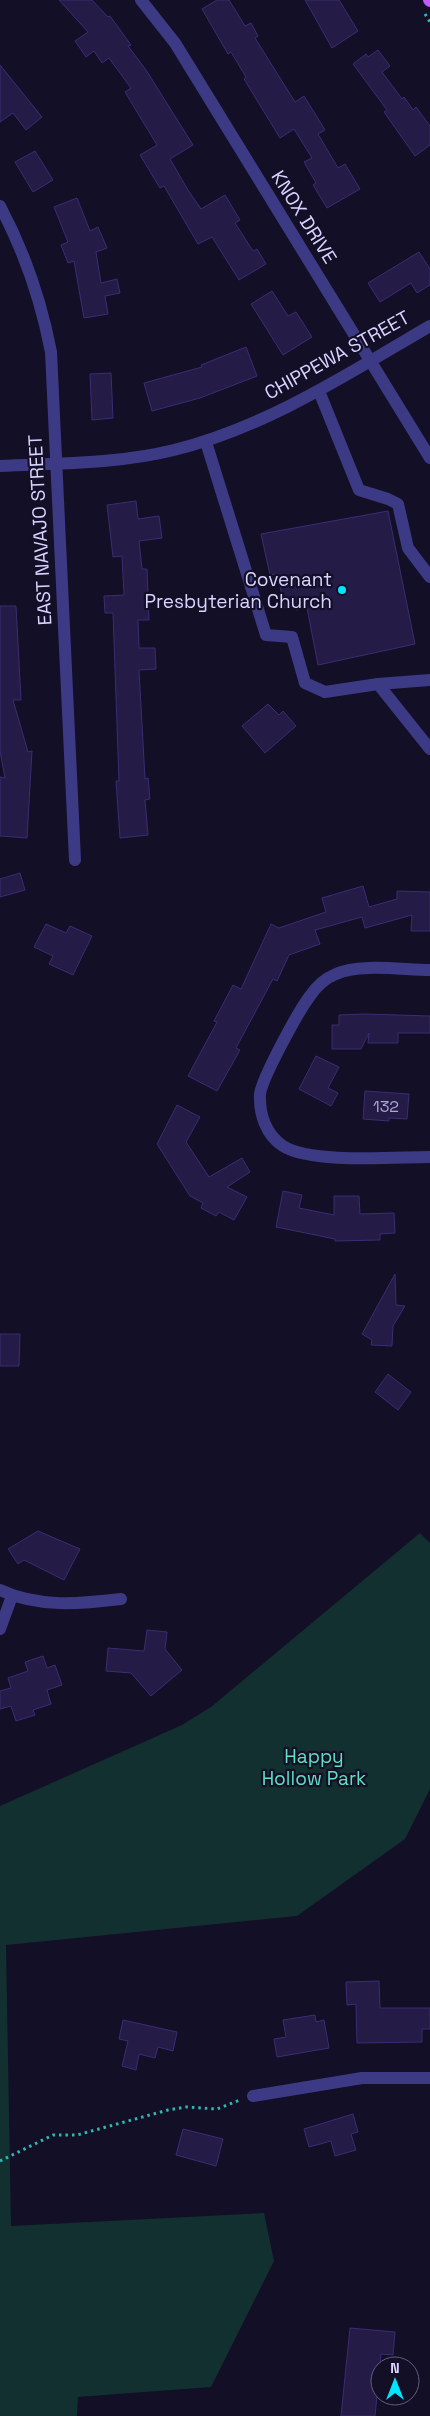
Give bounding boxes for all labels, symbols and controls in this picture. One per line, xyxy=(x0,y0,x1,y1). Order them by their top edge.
street label: KNOX DRIVE xyxy=(266,166,342,268)
street label: CHIPPEWA STREET xyxy=(260,305,414,405)
street label: EAST NAVAJO STREET xyxy=(23,434,57,626)
place label: Covenant Presbyterian Church xyxy=(145,567,332,614)
marker: Covenant Presbyterian Church xyxy=(336,584,348,596)
house number: 132 xyxy=(373,1096,399,1117)
park label: Happy Hollow Park xyxy=(262,1744,366,1791)
north arrow xyxy=(370,2356,420,2406)
text: N xyxy=(390,2359,400,2377)

